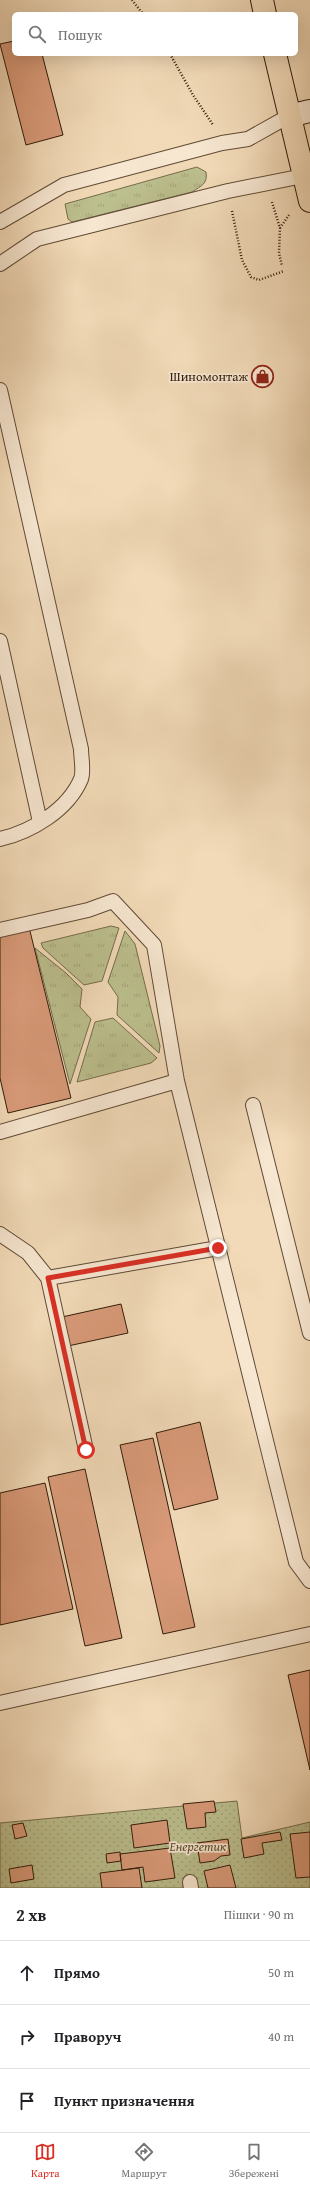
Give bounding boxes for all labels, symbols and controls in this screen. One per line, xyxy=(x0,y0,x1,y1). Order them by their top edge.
search box xyxy=(12,12,298,56)
icon: search xyxy=(26,23,48,45)
text: Пошук xyxy=(58,24,102,45)
shop icon: Шиномонтаж xyxy=(250,363,276,389)
place label: Шиномонтаж xyxy=(170,367,248,386)
route end xyxy=(209,1239,227,1257)
route start xyxy=(77,1441,95,1459)
park label: Енергетик xyxy=(168,1837,227,1856)
text: 2 хв xyxy=(16,1902,46,1927)
text: Пішки · 90 m xyxy=(224,1905,294,1924)
icon: ahead xyxy=(16,1962,38,1984)
text: Прямо xyxy=(54,1962,100,1983)
text: 50 m xyxy=(268,1963,294,1982)
icon: right xyxy=(16,2026,38,2048)
text: Праворуч xyxy=(54,2026,121,2047)
text: 40 m xyxy=(268,2027,294,2046)
icon: arrive xyxy=(16,2090,38,2112)
text: Пункт призначення xyxy=(54,2090,195,2111)
tab: Карта xyxy=(31,2141,60,2181)
tab: Маршрут xyxy=(122,2141,167,2181)
tab: Збережені xyxy=(229,2141,279,2181)

